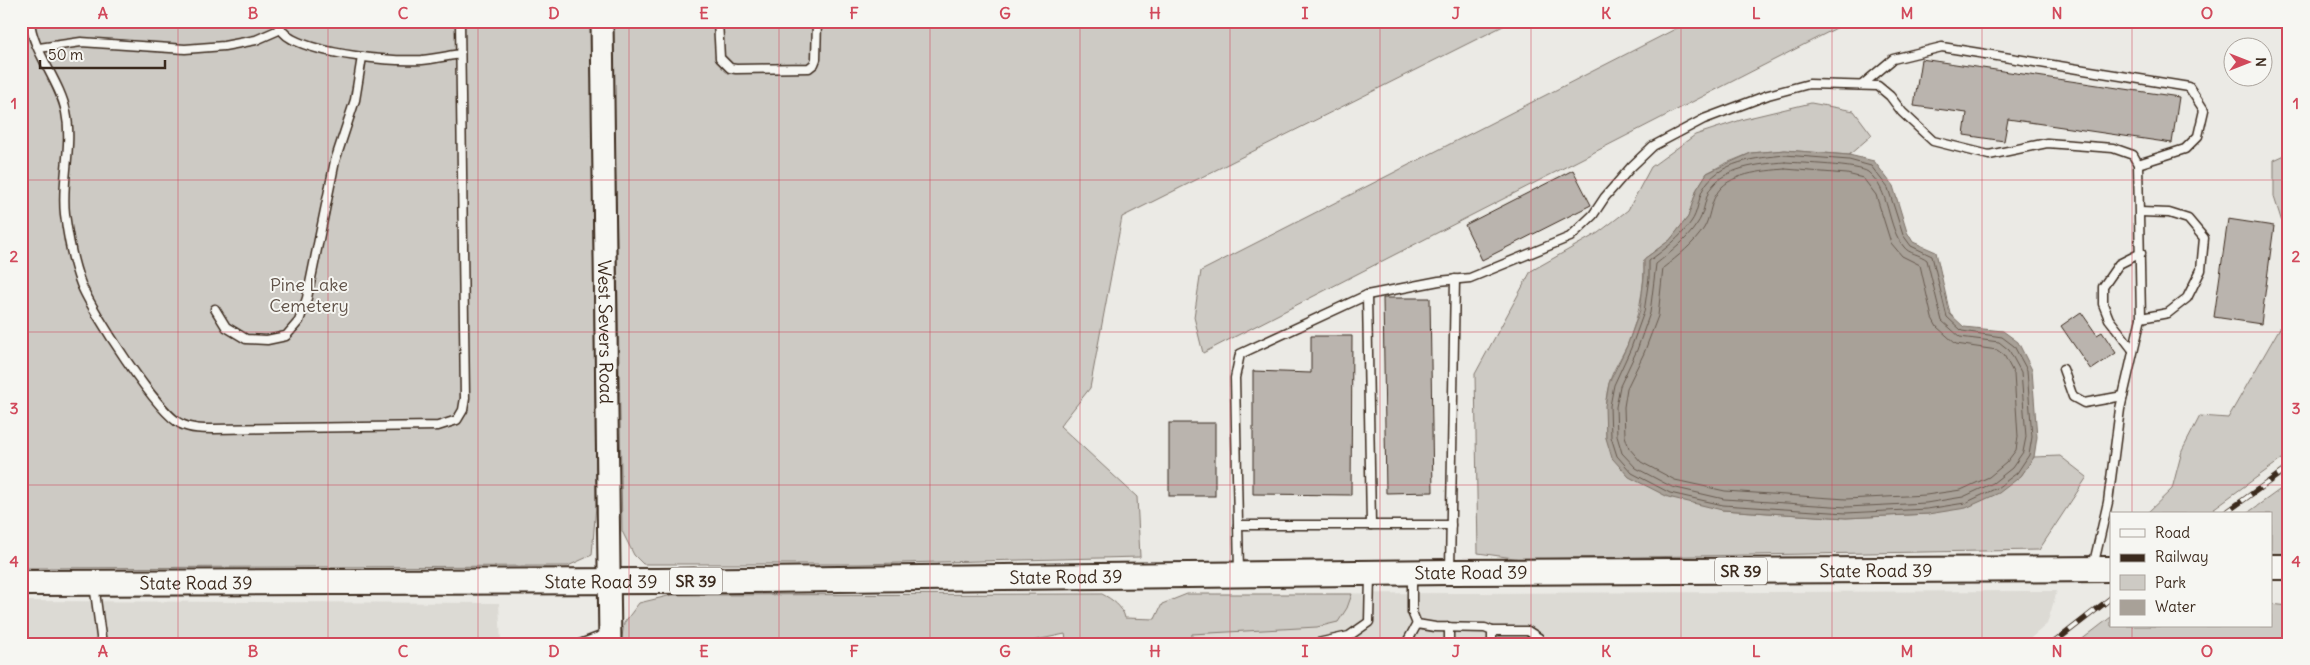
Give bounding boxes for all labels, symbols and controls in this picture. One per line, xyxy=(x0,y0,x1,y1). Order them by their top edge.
text: A xyxy=(98,3,108,23)
text: B xyxy=(248,3,259,23)
text: C xyxy=(398,3,409,23)
text: D xyxy=(548,3,560,23)
text: E xyxy=(699,3,709,23)
text: F xyxy=(849,3,859,23)
text: G xyxy=(999,3,1011,23)
text: H xyxy=(1149,3,1161,23)
text: I xyxy=(1302,3,1309,23)
text: J xyxy=(1452,3,1461,23)
text: K xyxy=(1601,3,1611,23)
text: L xyxy=(1752,3,1761,23)
text: M xyxy=(1901,3,1914,23)
text: N xyxy=(2051,3,2063,23)
text: O xyxy=(2201,3,2213,23)
scale bar xyxy=(40,38,165,70)
north arrow xyxy=(2222,38,2272,88)
text: 50 m xyxy=(48,45,83,64)
text: N xyxy=(2252,57,2270,67)
text: 1 xyxy=(11,93,17,113)
text: 1 xyxy=(2293,93,2299,113)
text: 2 xyxy=(10,246,19,266)
text: 2 xyxy=(2292,246,2301,266)
street label: West Severs Road xyxy=(594,260,618,405)
park label: Pine Lake Cemetery xyxy=(269,273,349,317)
text: 3 xyxy=(9,398,19,418)
text: 3 xyxy=(2291,398,2301,418)
legend xyxy=(2110,512,2272,628)
text: Road xyxy=(2155,523,2190,542)
text: Railway xyxy=(2155,547,2209,566)
text: 4 xyxy=(9,551,19,571)
text: 4 xyxy=(2291,551,2301,571)
road number: SR 39 xyxy=(1715,558,1767,584)
street label: State Road 39 xyxy=(1819,558,1933,582)
street label: State Road 39 xyxy=(1414,560,1528,584)
street label: State Road 39 xyxy=(1009,564,1123,589)
road number: SR 39 xyxy=(670,568,722,594)
street label: State Road 39 xyxy=(544,570,658,593)
street label: State Road 39 xyxy=(139,571,253,594)
text: Park xyxy=(2155,573,2186,592)
text: Water xyxy=(2155,597,2196,616)
text: A xyxy=(98,641,108,661)
text: B xyxy=(248,641,259,661)
text: C xyxy=(398,641,409,661)
text: D xyxy=(548,641,560,661)
text: E xyxy=(699,641,709,661)
text: F xyxy=(849,641,859,661)
text: G xyxy=(999,641,1011,661)
text: H xyxy=(1149,641,1161,661)
text: I xyxy=(1302,641,1309,661)
text: J xyxy=(1452,641,1461,661)
text: K xyxy=(1601,641,1611,661)
text: L xyxy=(1752,641,1761,661)
text: M xyxy=(1901,641,1914,661)
text: N xyxy=(2051,641,2063,661)
text: O xyxy=(2201,641,2213,661)

